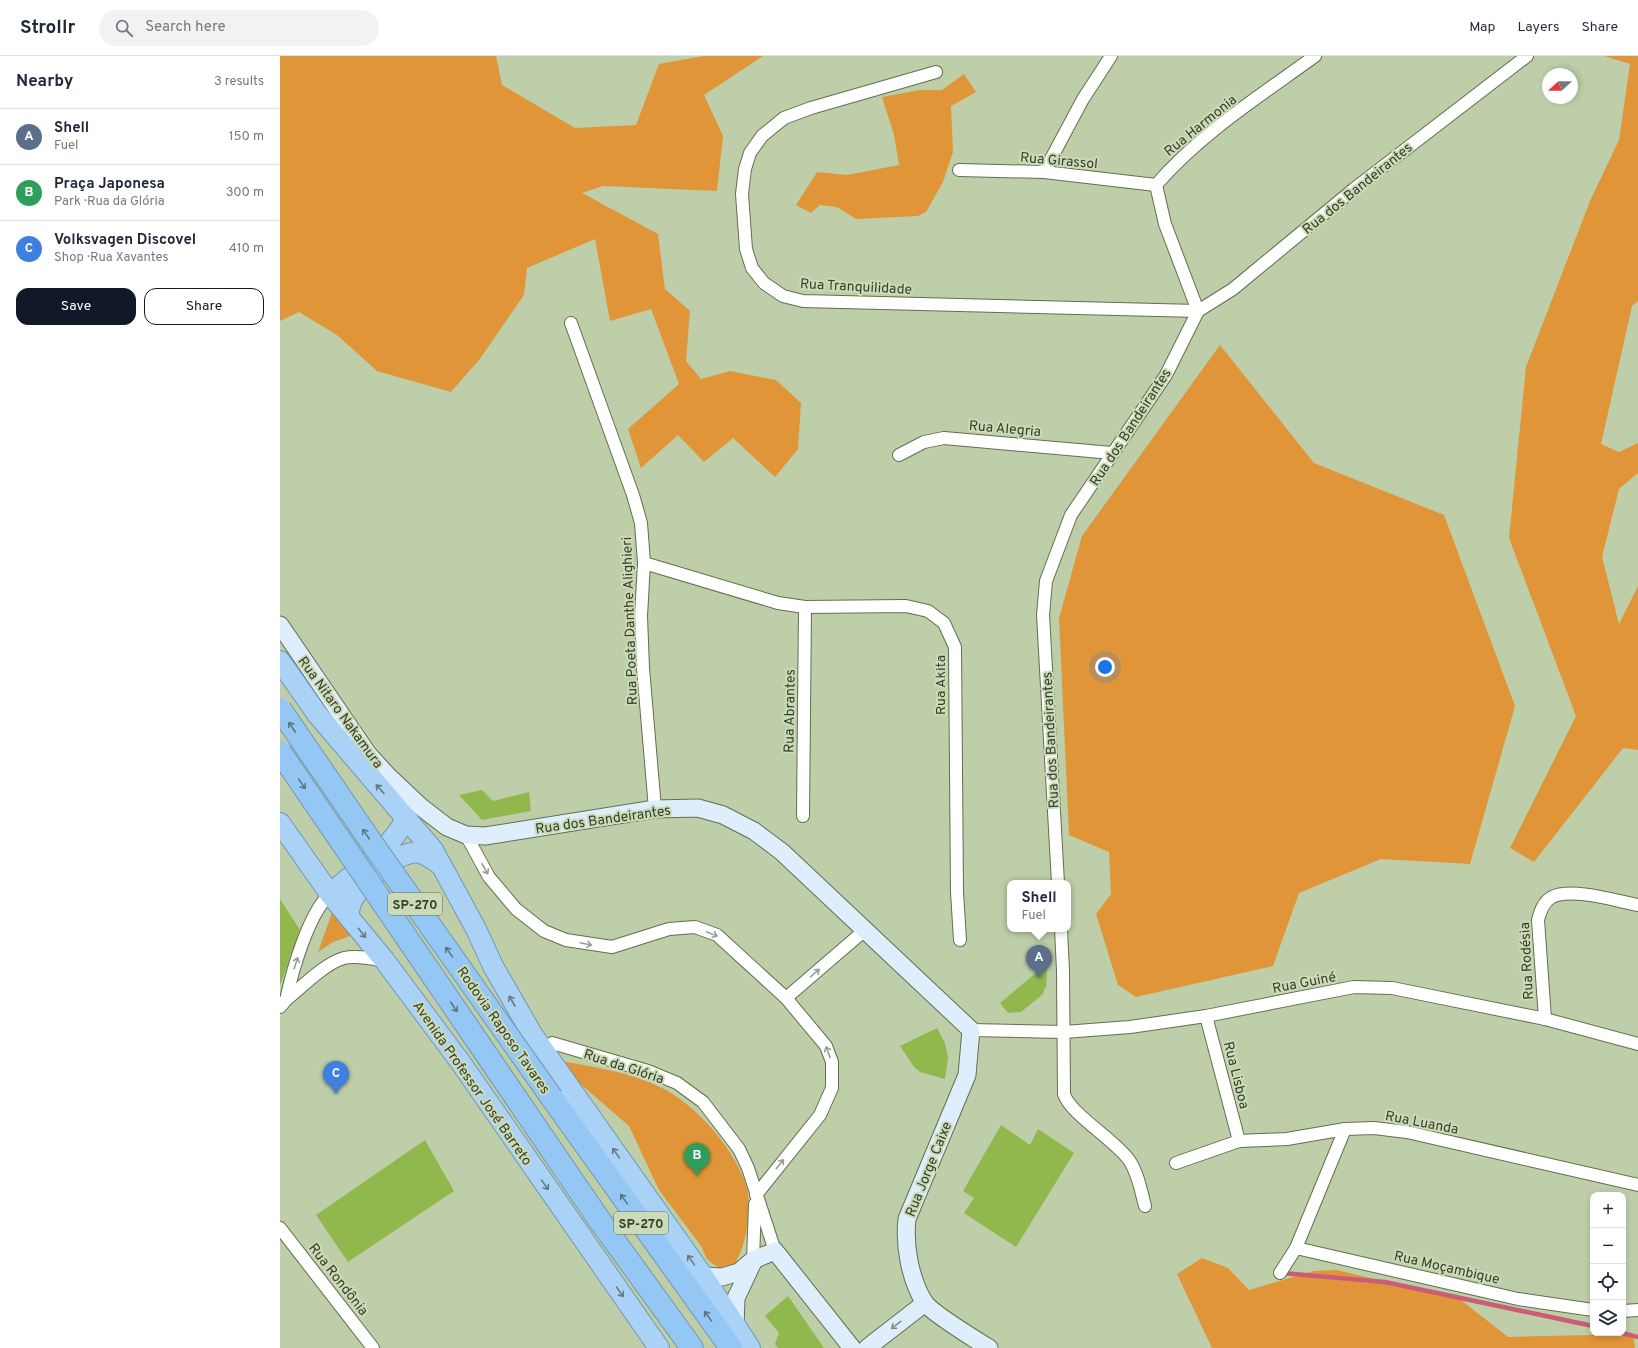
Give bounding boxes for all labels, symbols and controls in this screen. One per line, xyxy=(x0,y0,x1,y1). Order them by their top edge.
search box xyxy=(99,10,379,46)
text: Strollr xyxy=(20,16,75,40)
icon: search xyxy=(113,17,135,39)
text: Search here xyxy=(145,18,225,37)
text: Map xyxy=(1469,19,1495,36)
text: Layers xyxy=(1517,19,1559,36)
text: Share xyxy=(1581,19,1618,36)
north arrow xyxy=(1542,68,1578,104)
text: Nearby xyxy=(16,71,73,93)
text: 3 results xyxy=(214,74,264,90)
street label: Rua Harmonia xyxy=(1161,92,1241,161)
text: Shell xyxy=(54,119,89,138)
text: A xyxy=(24,129,34,145)
text: 150 m xyxy=(229,129,264,145)
text: Fuel xyxy=(54,138,79,154)
street label: Rua dos Bandeirantes xyxy=(1300,140,1416,239)
street label: Rua Girassol xyxy=(1019,150,1098,173)
text: Praça Japonesa xyxy=(54,175,165,194)
text: B xyxy=(25,185,33,201)
text: 300 m xyxy=(226,185,264,201)
text: Park · Rua da Glória xyxy=(54,194,165,210)
text: Volksvagen Discovel xyxy=(54,231,196,250)
text: C xyxy=(25,241,33,257)
text: 410 m xyxy=(229,241,264,257)
text: Shop · Rua Xavantes xyxy=(54,250,169,266)
street label: Rua Tranquilidade xyxy=(799,276,912,299)
button: Save xyxy=(16,288,136,325)
button: Share xyxy=(144,288,264,325)
street label: Rua dos Bandeirantes xyxy=(1087,366,1176,490)
street label: Rua Alegria xyxy=(968,418,1042,441)
street label: Rua Poeta Danthe Alighieri xyxy=(619,537,642,705)
street label: Rua Nitaro Nakamura xyxy=(294,654,386,772)
street label: Rua Akita xyxy=(933,655,950,715)
your location xyxy=(1095,657,1115,677)
street label: Rua Abrantes xyxy=(781,669,800,753)
street label: Rua dos Bandeirantes xyxy=(1039,671,1064,809)
one-way arrow xyxy=(288,721,296,732)
one-way arrow xyxy=(298,778,306,789)
one-way arrow xyxy=(376,783,385,794)
street label: Rua dos Bandeirantes xyxy=(534,803,672,838)
one-way arrow xyxy=(362,829,370,840)
one-way arrow xyxy=(482,863,489,875)
popup xyxy=(1007,880,1071,932)
text: Shell xyxy=(1021,889,1057,908)
road number: SP-270 xyxy=(388,893,442,915)
text: Fuel xyxy=(1021,908,1046,924)
street label: Rua Rodésia xyxy=(1517,922,1538,1000)
one-way arrow xyxy=(357,928,366,939)
one-way arrow xyxy=(705,930,717,938)
one-way arrow xyxy=(579,940,592,948)
pin: A xyxy=(1026,945,1052,978)
one-way arrow xyxy=(444,946,453,957)
one-way arrow xyxy=(293,957,301,969)
street label: Rodovia Raposo Tavares xyxy=(452,964,553,1098)
one-way arrow xyxy=(810,968,821,977)
street label: Rua Guiné xyxy=(1271,969,1338,998)
one-way arrow xyxy=(508,995,516,1007)
street label: Avenida Professor José Barreto xyxy=(408,998,535,1169)
one-way arrow xyxy=(450,1001,458,1012)
street label: Rua Lisboa xyxy=(1219,1040,1252,1111)
street label: Rua da Glória xyxy=(581,1046,666,1088)
one-way arrow xyxy=(824,1046,832,1058)
pin: C xyxy=(323,1061,349,1094)
street label: Rua Luanda xyxy=(1384,1108,1460,1139)
street label: Rua Jorge Caixe xyxy=(903,1119,956,1220)
pin: B xyxy=(684,1143,710,1176)
one-way arrow xyxy=(612,1148,621,1159)
one-way arrow xyxy=(776,1159,785,1170)
one-way arrow xyxy=(541,1179,549,1190)
map controls xyxy=(1590,1192,1626,1336)
button: + xyxy=(1590,1192,1626,1228)
one-way arrow xyxy=(620,1194,629,1205)
road number: SP-270 xyxy=(614,1212,668,1234)
button: − xyxy=(1590,1228,1626,1264)
street label: Rua Rondônia xyxy=(304,1240,371,1319)
street label: Rua Moçambique xyxy=(1392,1248,1501,1289)
one-way arrow xyxy=(687,1254,696,1265)
button: locate xyxy=(1590,1264,1626,1300)
one-way arrow xyxy=(616,1286,624,1297)
button: layers xyxy=(1590,1300,1626,1336)
one-way arrow xyxy=(704,1311,713,1322)
one-way arrow xyxy=(890,1321,901,1330)

